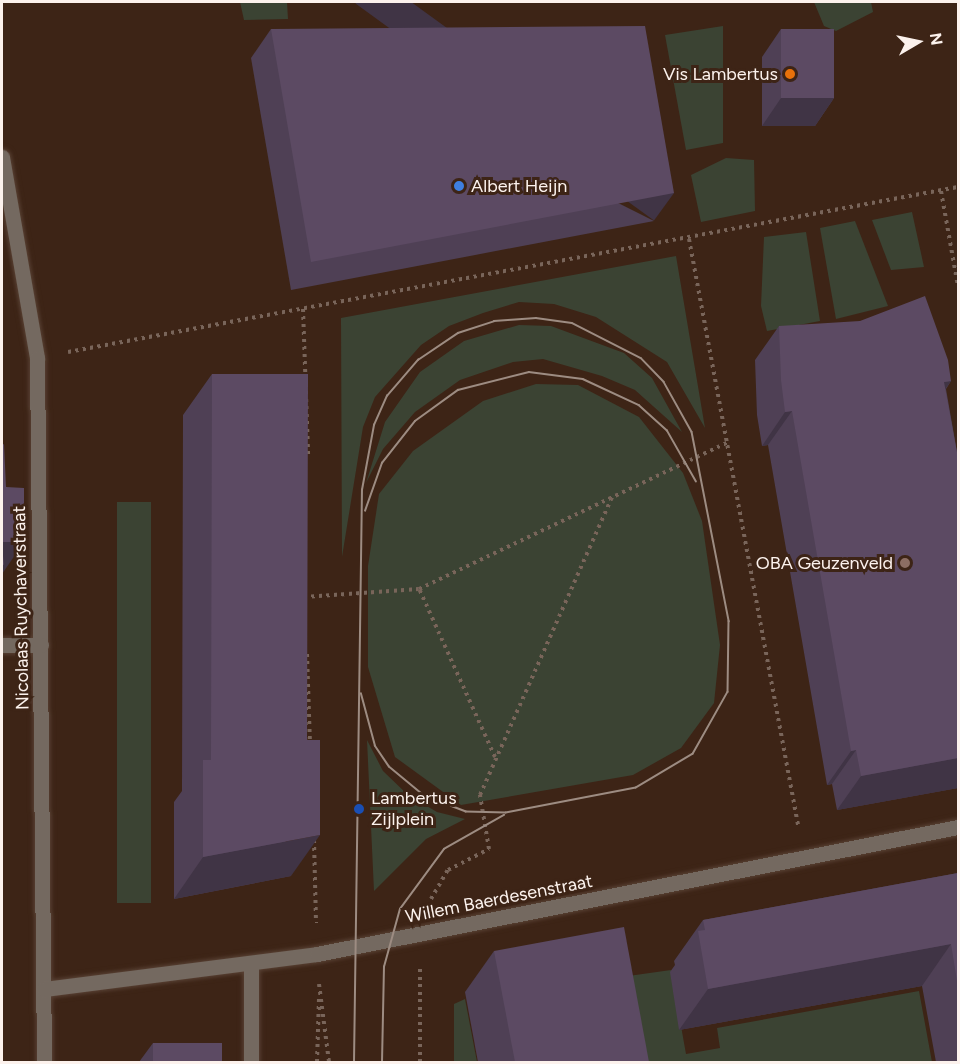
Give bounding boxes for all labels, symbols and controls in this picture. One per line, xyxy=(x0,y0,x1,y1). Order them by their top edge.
north arrow xyxy=(888,12,948,72)
text: N xyxy=(926,32,947,47)
place label: Vis Lambertus xyxy=(663,63,778,85)
marker: Vis Lambertus xyxy=(783,67,797,81)
place label: Albert Heijn xyxy=(471,175,567,197)
marker: Albert Heijn xyxy=(452,179,466,193)
street label: Nicolaas Ruychaverstraat xyxy=(8,506,34,710)
place label: OBA Geuzenveld xyxy=(756,552,893,574)
marker: OBA Geuzenveld xyxy=(898,556,912,570)
place label: Lambertus Zijlplein xyxy=(371,788,457,830)
marker: Lambertus Zijlplein xyxy=(352,802,366,816)
street label: Willem Baerdesenstraat xyxy=(404,870,594,928)

